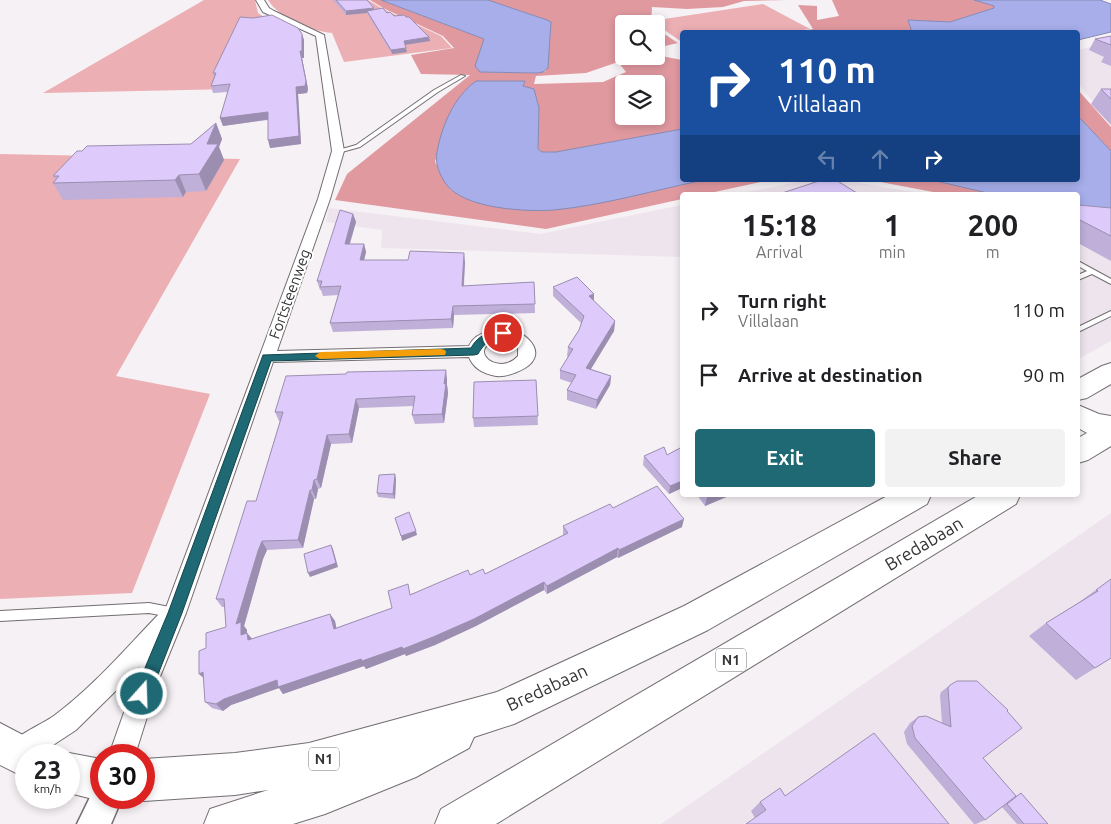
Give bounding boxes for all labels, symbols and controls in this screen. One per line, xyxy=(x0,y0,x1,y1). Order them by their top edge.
map controls xyxy=(615,15,665,125)
button: search xyxy=(615,15,665,65)
icon: right xyxy=(695,50,760,115)
text: 110 m xyxy=(778,50,876,90)
button: layers xyxy=(615,75,665,125)
text: Villalaan xyxy=(778,91,862,116)
icon: left xyxy=(813,145,841,173)
icon: ahead xyxy=(866,145,894,173)
icon: right xyxy=(919,145,947,173)
text: 15:18 xyxy=(742,208,817,242)
text: 1 xyxy=(884,208,901,242)
text: 200 xyxy=(967,208,1018,242)
text: Arrival xyxy=(756,243,803,261)
text: min xyxy=(879,243,906,261)
text: m xyxy=(986,243,1000,261)
street label: Fortsteenweg xyxy=(265,247,314,341)
text: Turn right xyxy=(738,290,826,312)
icon: right xyxy=(695,296,723,324)
text: 110 m xyxy=(1012,299,1065,321)
pin xyxy=(482,312,524,354)
text: Villalaan xyxy=(738,312,799,330)
icon: arrive xyxy=(489,319,517,347)
icon: arrive xyxy=(695,361,723,389)
text: Arrive at destination xyxy=(738,364,923,386)
text: 90 m xyxy=(1023,364,1065,386)
button: Exit xyxy=(695,429,875,487)
button: Share xyxy=(885,429,1065,487)
street label: Bredabaan xyxy=(881,512,966,574)
road number: N1 xyxy=(716,648,746,672)
street label: Bredabaan xyxy=(503,660,590,715)
position arrow xyxy=(115,667,167,719)
speed limit sign: 30 xyxy=(90,744,155,809)
road number: N1 xyxy=(309,748,339,771)
text: 23 xyxy=(33,756,62,784)
text: km/h xyxy=(34,782,61,795)

